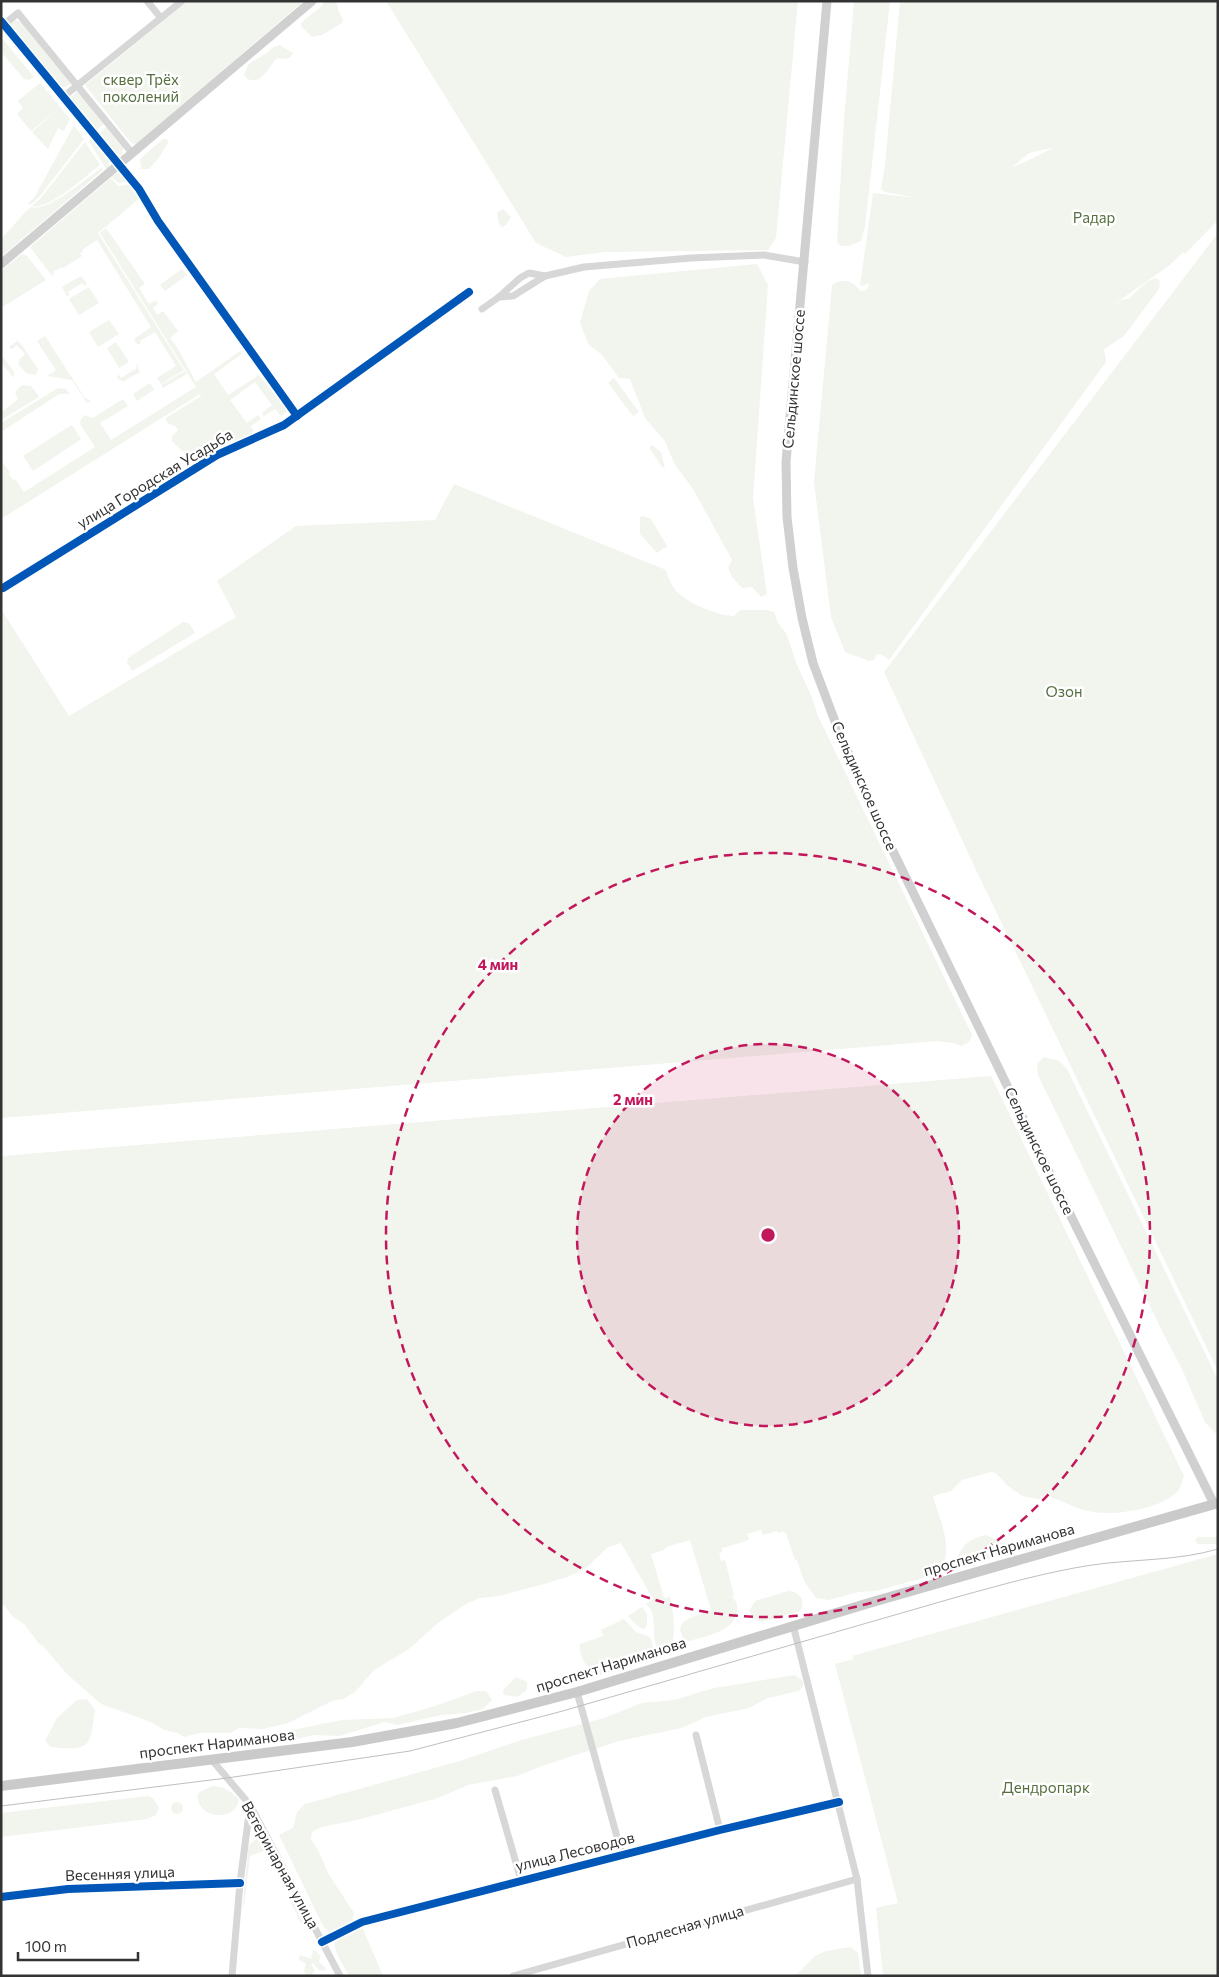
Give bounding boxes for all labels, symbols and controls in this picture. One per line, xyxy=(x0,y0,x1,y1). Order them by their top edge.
park label: сквер Трёх поколений xyxy=(103,70,179,105)
park label: Радар xyxy=(1073,208,1115,226)
street label: Сельдинское шоссе xyxy=(778,309,808,449)
street label: улица Городская Усадьба xyxy=(74,425,235,532)
park label: Озон xyxy=(1045,682,1083,700)
street label: Сельдинское шоссе xyxy=(828,718,902,853)
text: 4 мин xyxy=(478,955,518,973)
street label: Сельдинское шоссе xyxy=(1001,1084,1079,1217)
text: 2 мин xyxy=(613,1090,653,1108)
centre of rings xyxy=(759,1226,777,1244)
street label: проспект Нариманова xyxy=(921,1519,1076,1579)
street label: проспект Нариманова xyxy=(533,1633,688,1695)
street label: проспект Нариманова xyxy=(138,1725,295,1761)
park label: Дендропарк xyxy=(1002,1778,1090,1796)
street label: Ветеринарная улица xyxy=(238,1798,323,1931)
street label: улица Лесоводов xyxy=(513,1828,636,1875)
street label: Весенняя улица xyxy=(65,1862,175,1884)
street label: Подлесная улица xyxy=(624,1901,745,1951)
scale bar xyxy=(18,1930,138,1962)
text: 100 m xyxy=(25,1937,67,1955)

